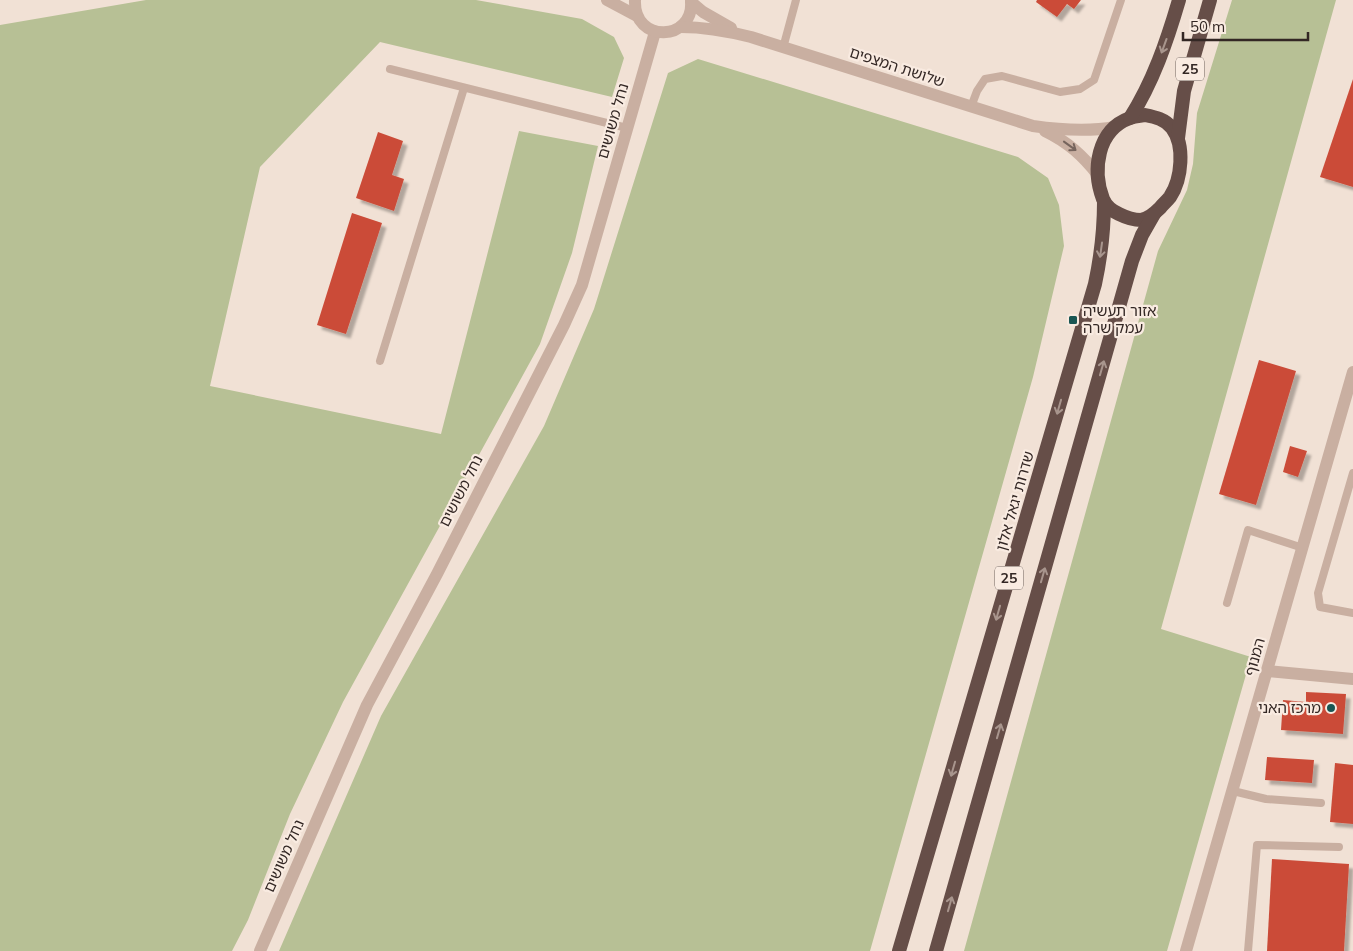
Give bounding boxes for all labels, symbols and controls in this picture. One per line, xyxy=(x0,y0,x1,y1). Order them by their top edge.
scale bar xyxy=(1183,10,1308,42)
text: 50 m xyxy=(1190,17,1225,36)
one-way arrow xyxy=(1159,38,1168,54)
street label: שלושת המצפים xyxy=(847,42,947,91)
road number: 25 xyxy=(1176,58,1204,80)
street label: נחל משושים xyxy=(593,81,632,161)
one-way arrow xyxy=(1062,141,1076,151)
one-way arrow xyxy=(1096,242,1106,258)
place label: אזור תעשיה עמק שרה xyxy=(1083,301,1157,337)
marker: אזור תעשיה עמק שרה xyxy=(1067,314,1079,326)
one-way arrow xyxy=(1098,360,1108,376)
one-way arrow xyxy=(1054,399,1064,415)
street label: שדרות יגאל אלון xyxy=(991,449,1038,553)
street label: נחל משושים xyxy=(434,452,487,530)
road number: 25 xyxy=(995,566,1023,590)
one-way arrow xyxy=(1039,567,1049,583)
one-way arrow xyxy=(993,605,1003,621)
street label: המנוף xyxy=(1240,636,1269,678)
place label: מרכז האני xyxy=(1258,698,1321,717)
marker: מרכז האני xyxy=(1325,702,1337,714)
one-way arrow xyxy=(994,723,1004,739)
one-way arrow xyxy=(947,761,957,777)
street label: נחל משושים xyxy=(259,816,308,895)
one-way arrow xyxy=(945,897,955,913)

